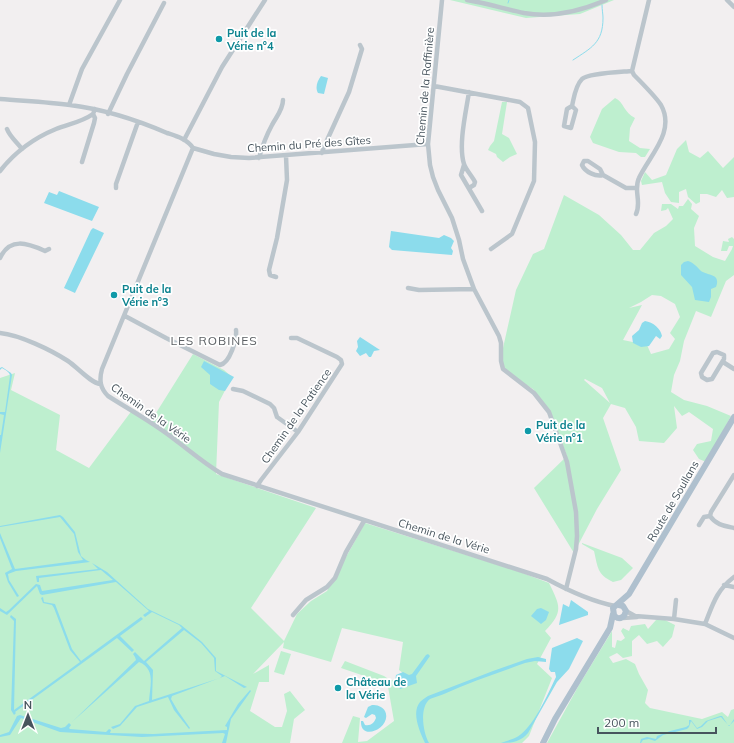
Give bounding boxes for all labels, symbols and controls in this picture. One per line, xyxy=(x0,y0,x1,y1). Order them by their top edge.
place label: Puit de la Vérie n°4 xyxy=(226,26,277,53)
street label: Chemin de la Raffinière xyxy=(413,27,437,145)
marker: Puit de la Vérie n°4 xyxy=(214,34,224,44)
street label: Chemin du Pré des Gîtes xyxy=(247,133,371,155)
place label: Puit de la Vérie n°3 xyxy=(121,282,172,309)
marker: Puit de la Vérie n°3 xyxy=(109,290,119,300)
district label: LES ROBINES xyxy=(170,333,258,348)
street label: Chemin de la Patience xyxy=(258,366,334,466)
street label: Chemin de la Vérie xyxy=(108,380,194,446)
place label: Puit de la Vérie n°1 xyxy=(535,418,586,445)
marker: Puit de la Vérie n°1 xyxy=(523,426,533,436)
street label: Route de Soullans xyxy=(644,458,702,544)
street label: Chemin de la Vérie xyxy=(397,515,491,557)
place label: Château de la Vérie xyxy=(346,675,406,702)
marker: Château de la Vérie xyxy=(333,683,343,693)
north arrow xyxy=(8,695,48,735)
text: N xyxy=(24,698,32,712)
scale bar xyxy=(598,709,716,735)
text: 200 m xyxy=(604,715,639,730)

